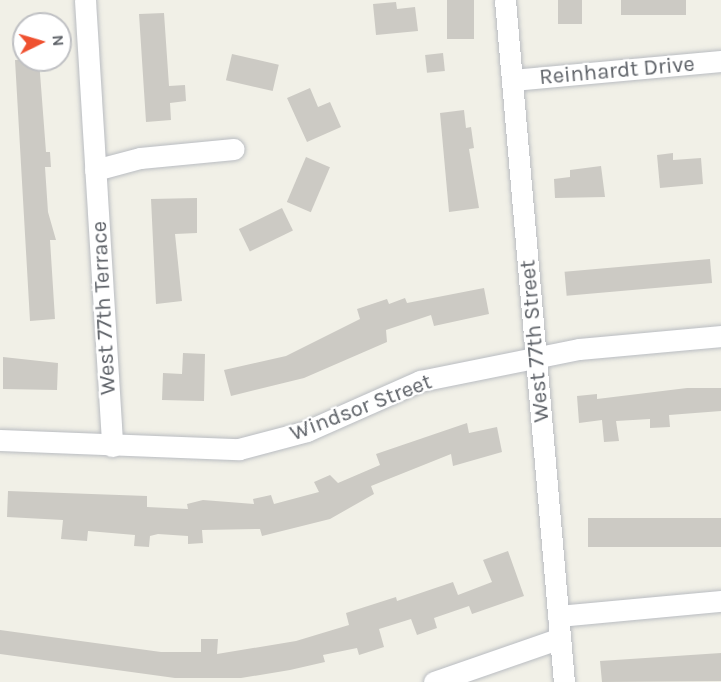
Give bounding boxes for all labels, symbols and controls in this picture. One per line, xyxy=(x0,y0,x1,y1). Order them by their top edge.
north arrow xyxy=(12,12,72,72)
text: N xyxy=(48,34,68,47)
street label: Reinhardt Drive xyxy=(538,51,696,91)
street label: West 77th Terrace xyxy=(86,220,122,396)
street label: West 77th Street xyxy=(515,259,555,423)
street label: Windsor Street xyxy=(286,369,436,447)

